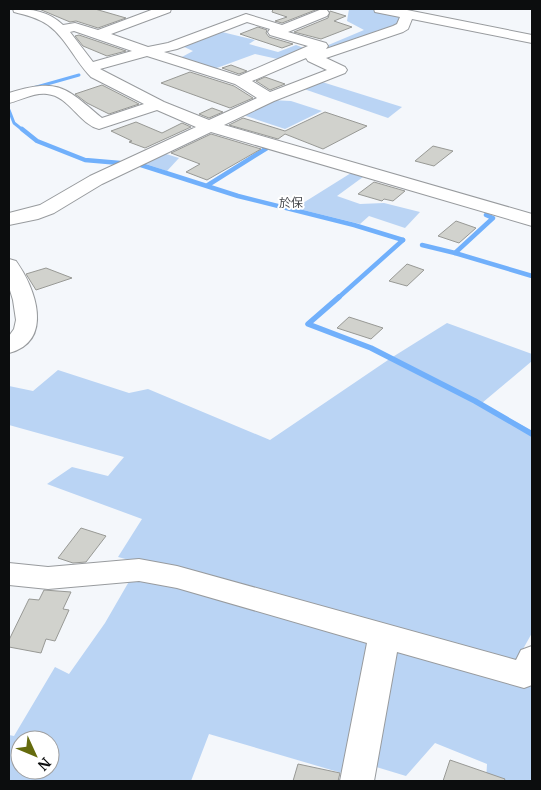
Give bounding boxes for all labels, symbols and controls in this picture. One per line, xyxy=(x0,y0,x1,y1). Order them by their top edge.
district label: 於保 xyxy=(279,195,303,210)
north arrow xyxy=(10,730,60,780)
text: N xyxy=(34,754,55,774)

